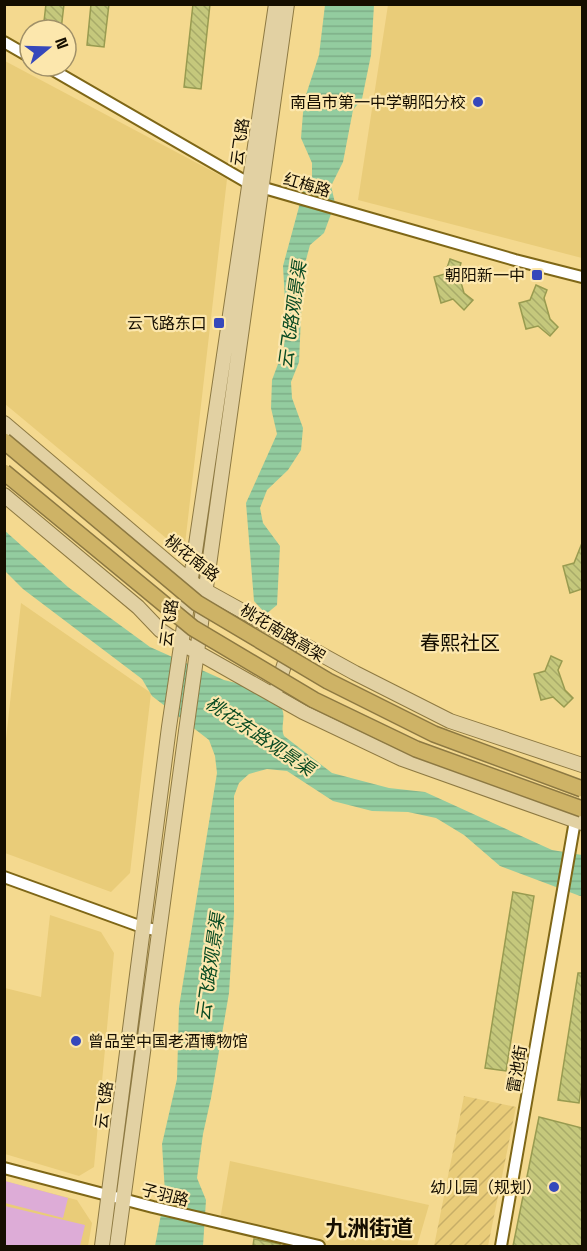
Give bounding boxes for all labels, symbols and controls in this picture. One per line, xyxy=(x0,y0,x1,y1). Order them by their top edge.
north arrow xyxy=(18,18,78,78)
text: N xyxy=(50,35,73,52)
place label: 南昌市第一中学朝阳分校 xyxy=(290,92,466,113)
marker: 南昌市第一中学朝阳分校 xyxy=(471,95,485,109)
street label: 云飞路 xyxy=(226,117,254,167)
street label: 红梅路 xyxy=(281,168,333,202)
water label: 云飞路观景渠 xyxy=(273,257,311,370)
place label: 朝阳新一中 xyxy=(445,265,525,286)
marker: 朝阳新一中 xyxy=(530,268,544,282)
place label: 云飞路东口 xyxy=(127,313,207,334)
marker: 云飞路东口 xyxy=(212,316,226,330)
street label: 桃花南路 xyxy=(160,530,224,586)
street label: 云飞路 xyxy=(155,598,183,648)
street label: 桃花南路高架 xyxy=(236,599,330,667)
district label: 春熙社区 xyxy=(420,630,500,656)
water label: 桃花东路观景渠 xyxy=(201,691,321,782)
water label: 云飞路观景渠 xyxy=(191,909,229,1022)
place label: 曾品堂中国老酒博物馆 xyxy=(88,1031,248,1052)
marker: 曾品堂中国老酒博物馆 xyxy=(69,1034,83,1048)
street label: 雷池街 xyxy=(502,1044,532,1094)
street label: 云飞路 xyxy=(91,1080,117,1130)
place label: 幼儿园（规划） xyxy=(430,1177,542,1198)
street label: 子羽路 xyxy=(139,1179,191,1211)
marker: 幼儿园（规划） xyxy=(547,1180,561,1194)
district label: 九洲街道 xyxy=(325,1214,413,1242)

